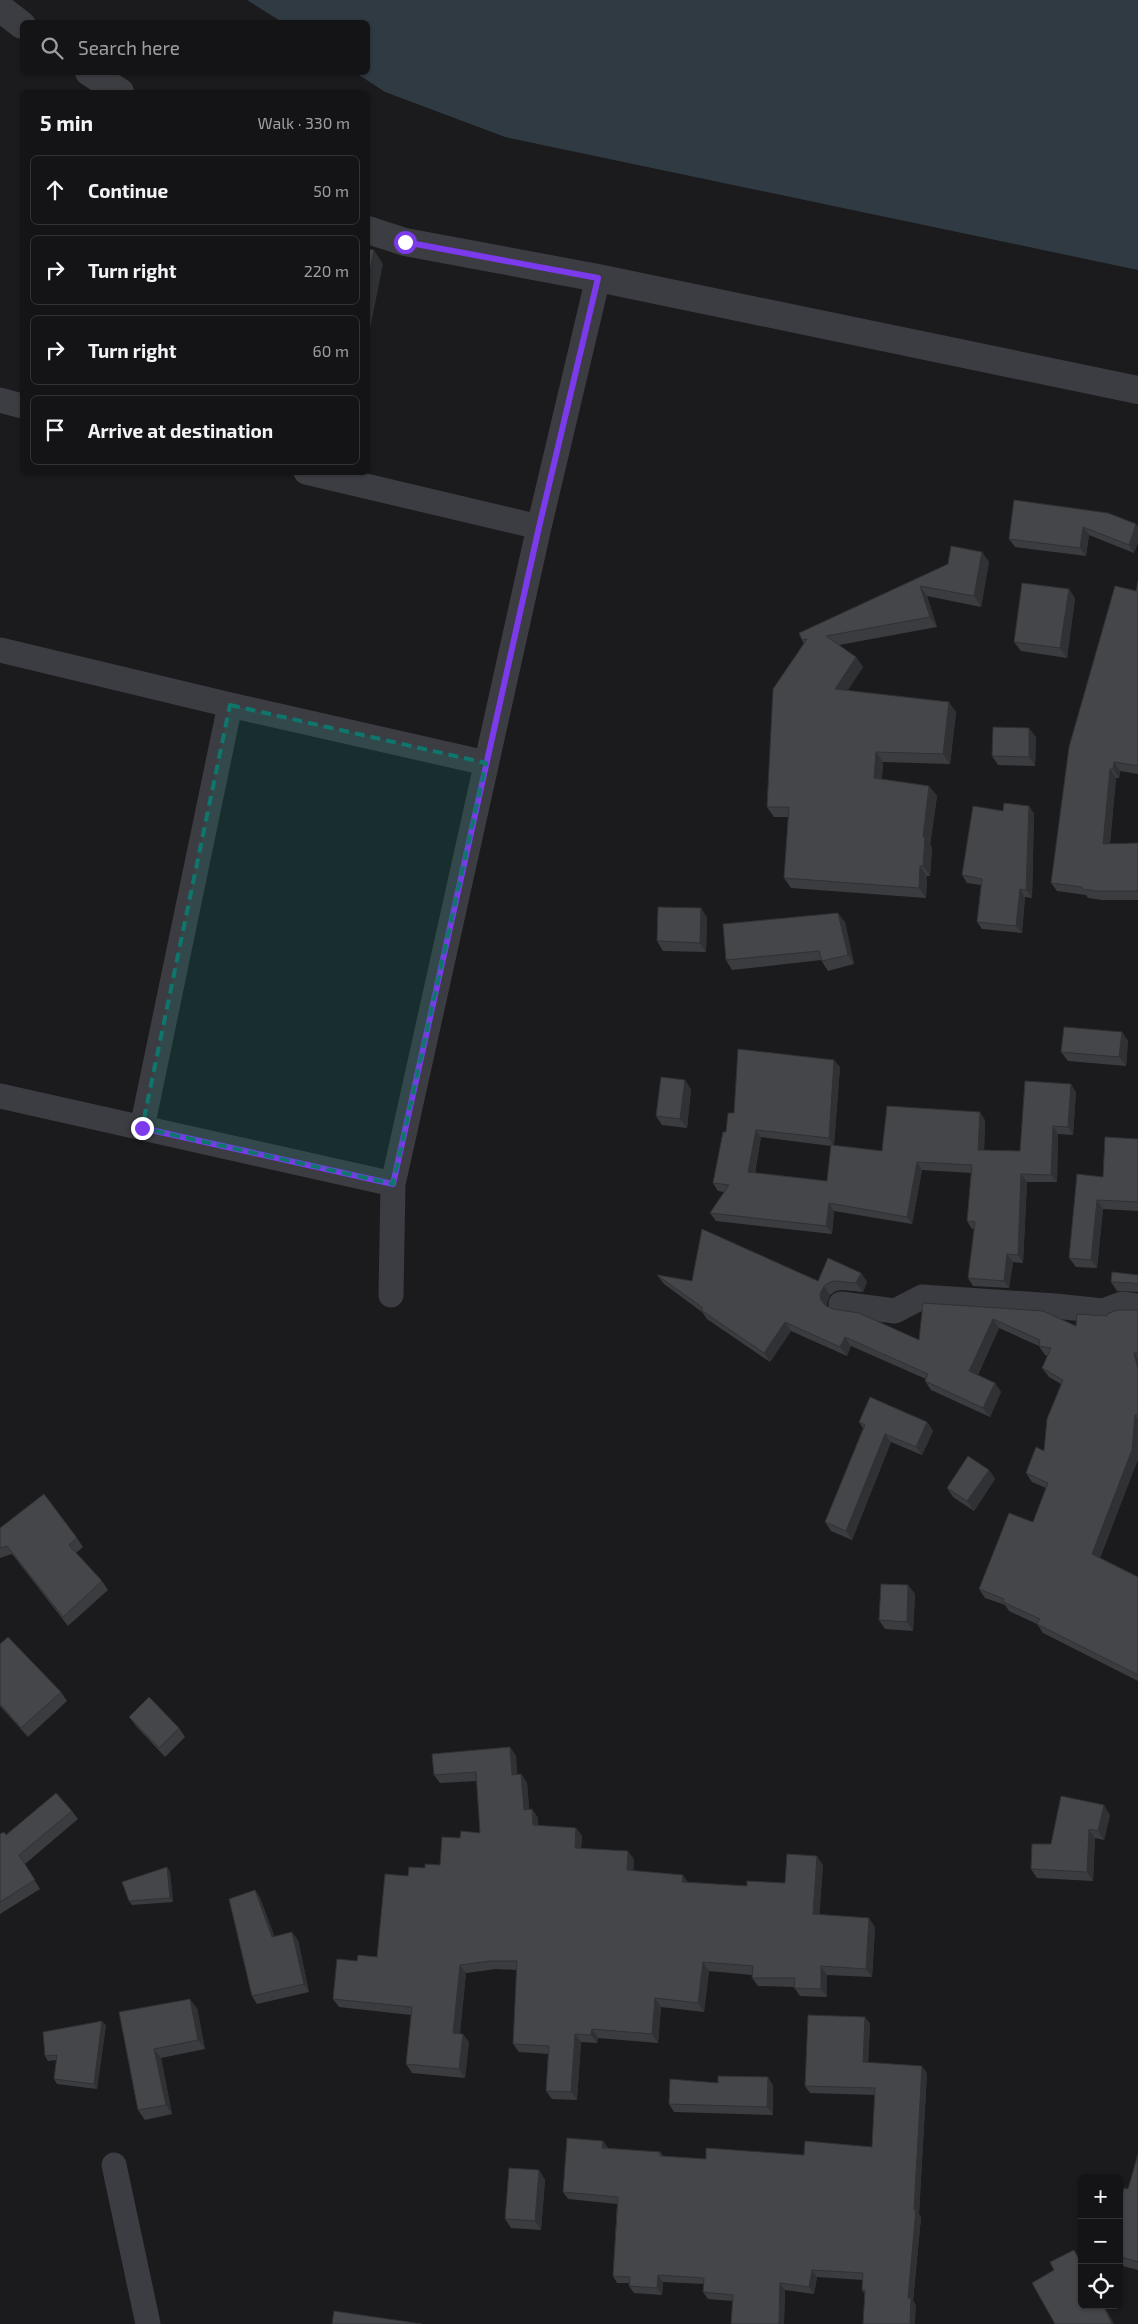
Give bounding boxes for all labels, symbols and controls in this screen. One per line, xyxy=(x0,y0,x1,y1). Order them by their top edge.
search box xyxy=(20,20,370,75)
icon: search xyxy=(38,34,66,62)
text: Search here xyxy=(78,36,180,59)
text: 5 min xyxy=(40,110,93,135)
text: Walk · 330 m xyxy=(258,113,350,132)
icon: ahead xyxy=(41,176,69,204)
text: Continue xyxy=(88,179,168,202)
text: 50 m xyxy=(313,181,349,200)
route start xyxy=(394,231,417,254)
icon: right xyxy=(41,256,69,284)
text: Turn right xyxy=(88,259,176,282)
text: 220 m xyxy=(304,261,349,280)
icon: right xyxy=(41,336,69,364)
text: Turn right xyxy=(88,339,176,362)
text: 60 m xyxy=(313,341,349,360)
icon: arrive xyxy=(41,416,69,444)
text: Arrive at destination xyxy=(88,419,273,442)
route end xyxy=(131,1117,154,1140)
map controls xyxy=(1078,2174,1123,2309)
button: + xyxy=(1078,2174,1123,2219)
button: − xyxy=(1078,2219,1123,2264)
button: locate xyxy=(1078,2264,1123,2309)

